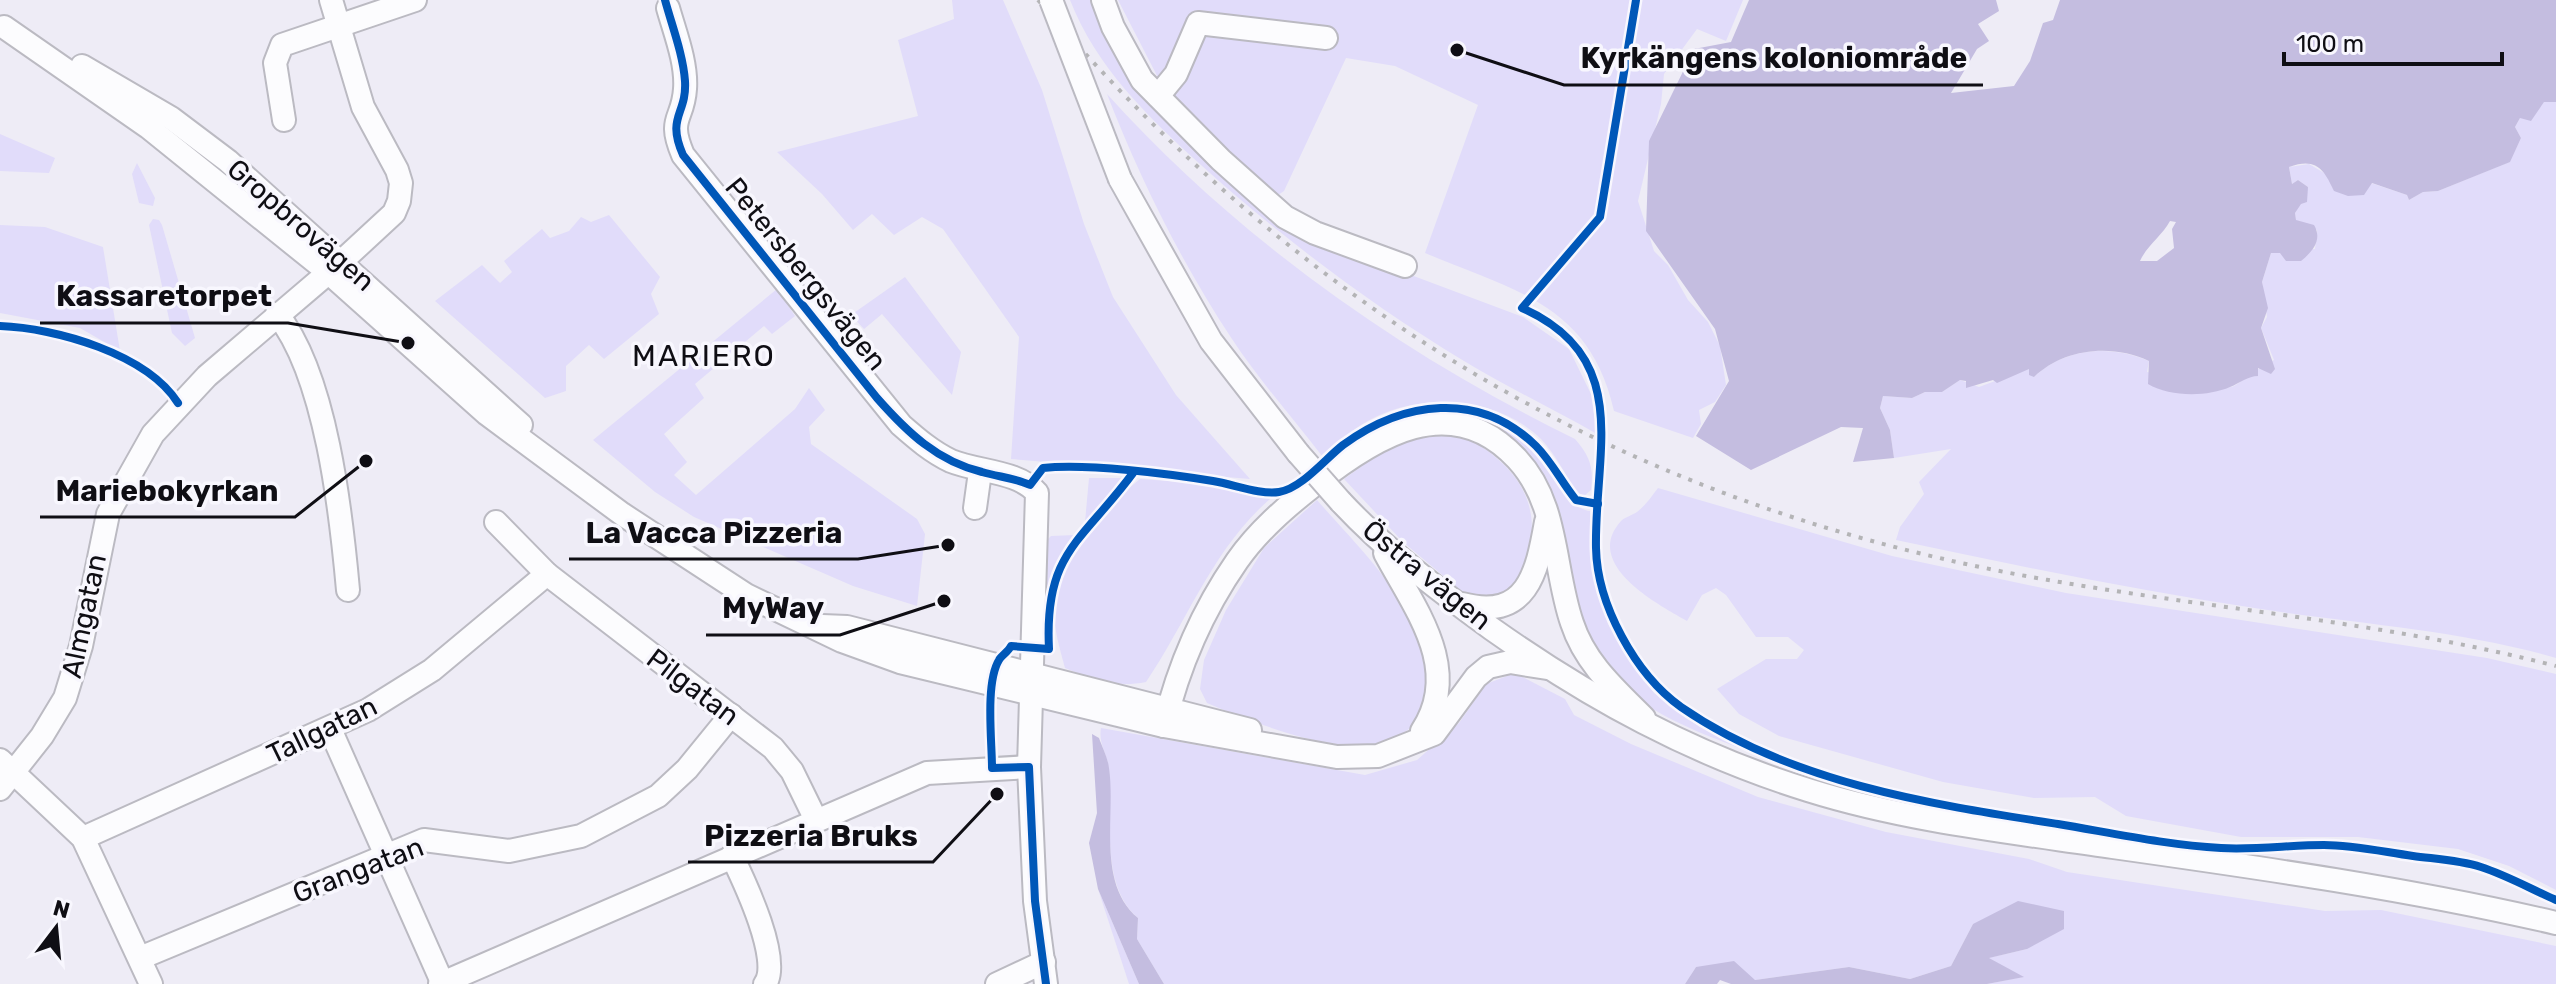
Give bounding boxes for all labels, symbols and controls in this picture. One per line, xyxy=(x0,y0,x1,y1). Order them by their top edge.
scale bar xyxy=(2284,16,2502,66)
text: 100 m xyxy=(2296,30,2364,58)
callout: Kyrkängens koloniområde xyxy=(1564,31,1983,85)
text: Kyrkängens koloniområde xyxy=(1581,40,1967,76)
street label: Gropbrovägen xyxy=(221,152,381,298)
street label: Petersbergsvägen xyxy=(718,171,894,377)
callout: Kassaretorpet xyxy=(40,269,288,323)
text: Kassaretorpet xyxy=(56,278,272,314)
district label: MARIERO xyxy=(632,338,776,374)
callout: Mariebokyrkan xyxy=(40,463,295,517)
text: Mariebokyrkan xyxy=(55,473,279,509)
callout: La Vacca Pizzeria xyxy=(569,505,858,559)
street label: Östra vägen xyxy=(1356,513,1498,637)
text: La Vacca Pizzeria xyxy=(585,515,843,551)
street label: Almgatan xyxy=(55,551,113,681)
callout: MyWay xyxy=(706,581,840,635)
text: MyWay xyxy=(722,590,824,626)
street label: Pilgatan xyxy=(640,642,746,732)
street label: Tallgatan xyxy=(262,689,382,771)
callout: Pizzeria Bruks xyxy=(688,808,933,862)
text: Pizzeria Bruks xyxy=(704,818,918,854)
street label: Grangatan xyxy=(288,830,428,910)
north arrow xyxy=(16,888,96,968)
text: N xyxy=(50,894,73,924)

